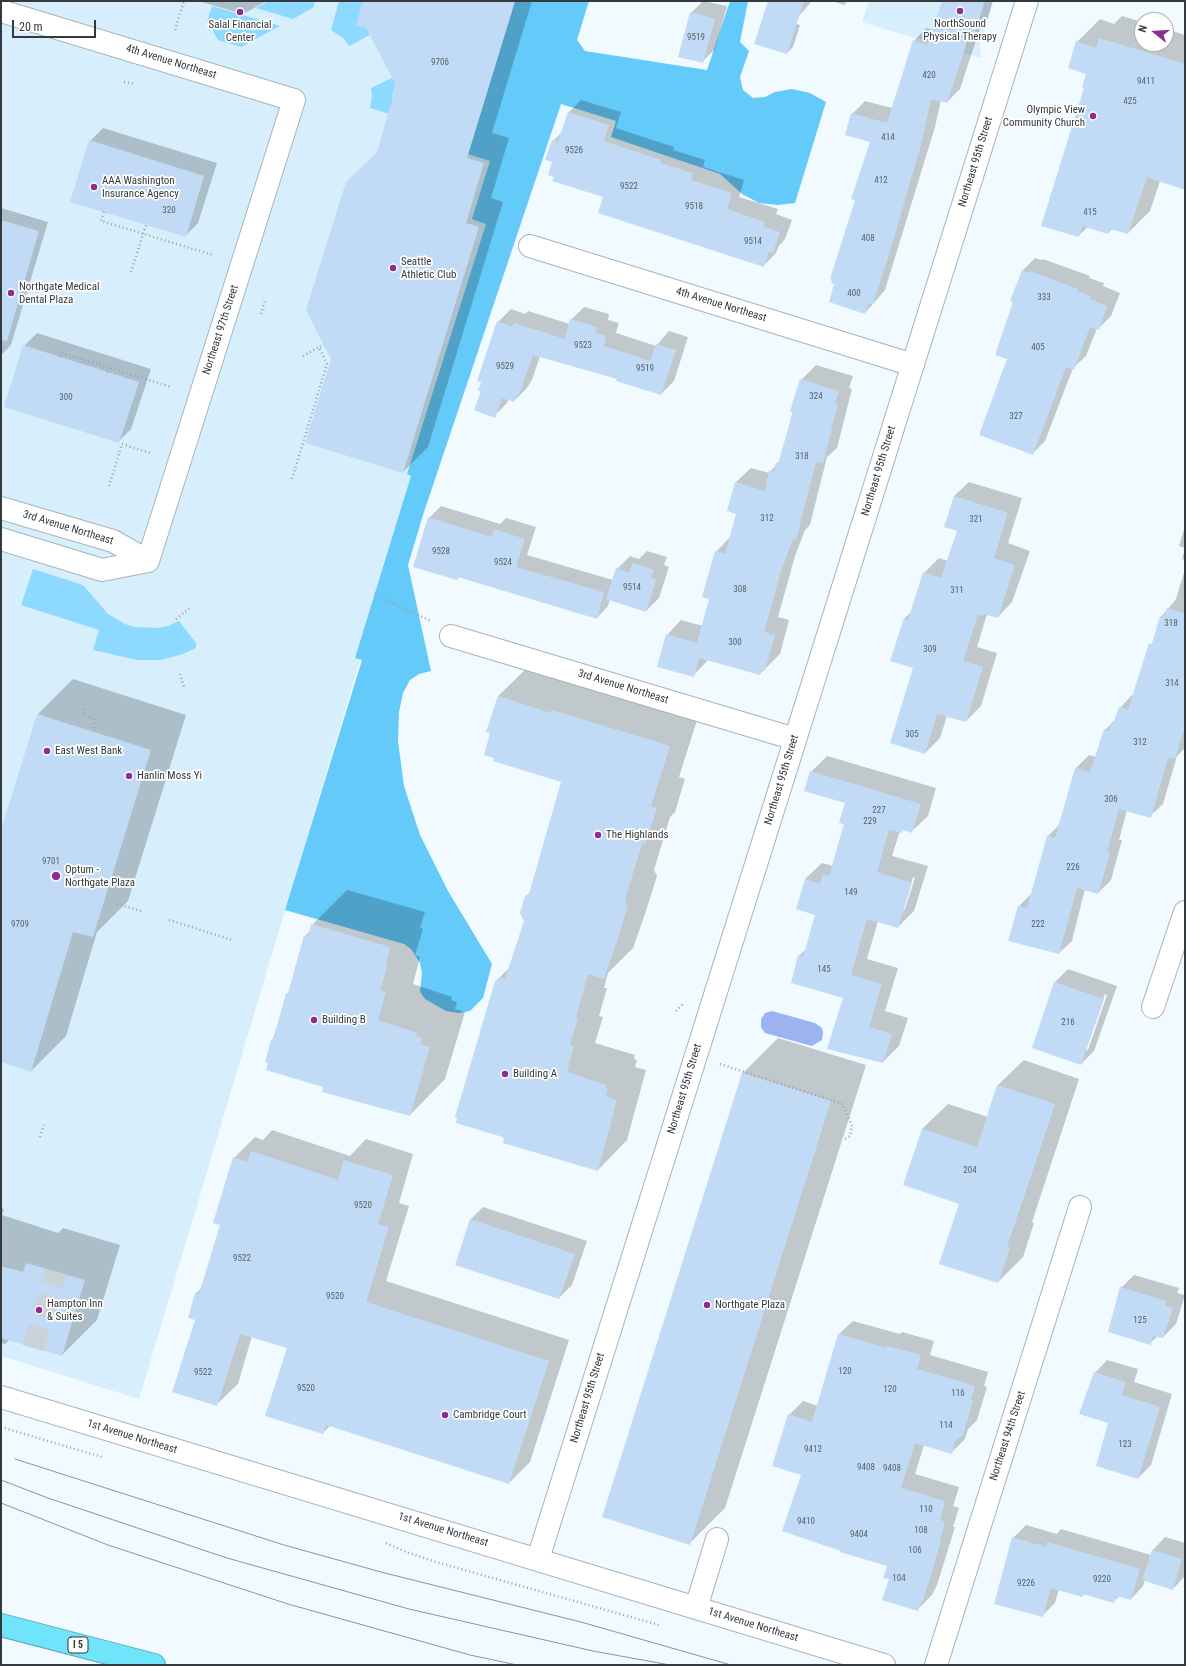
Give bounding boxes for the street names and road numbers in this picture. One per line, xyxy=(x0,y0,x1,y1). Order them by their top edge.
street label: 4th Avenue Northeast xyxy=(124,42,218,82)
street label: Northeast 95th Street xyxy=(956,115,996,209)
street label: Northeast 97th Street xyxy=(200,284,242,376)
street label: 4th Avenue Northeast xyxy=(674,285,768,325)
street label: Northeast 95th Street xyxy=(859,424,899,518)
street label: 3rd Avenue Northeast xyxy=(21,508,115,548)
street label: 3rd Avenue Northeast xyxy=(576,667,670,707)
street label: Northeast 95th Street xyxy=(762,733,802,827)
street label: Northeast 95th Street xyxy=(665,1042,705,1136)
street label: Northeast 95th Street xyxy=(568,1351,608,1445)
street label: Northeast 94th Street xyxy=(987,1390,1029,1482)
street label: 1st Avenue Northeast xyxy=(85,1417,179,1457)
street label: 1st Avenue Northeast xyxy=(396,1510,490,1550)
street label: 1st Avenue Northeast xyxy=(706,1605,800,1645)
road number: I 5 xyxy=(68,1637,88,1653)

